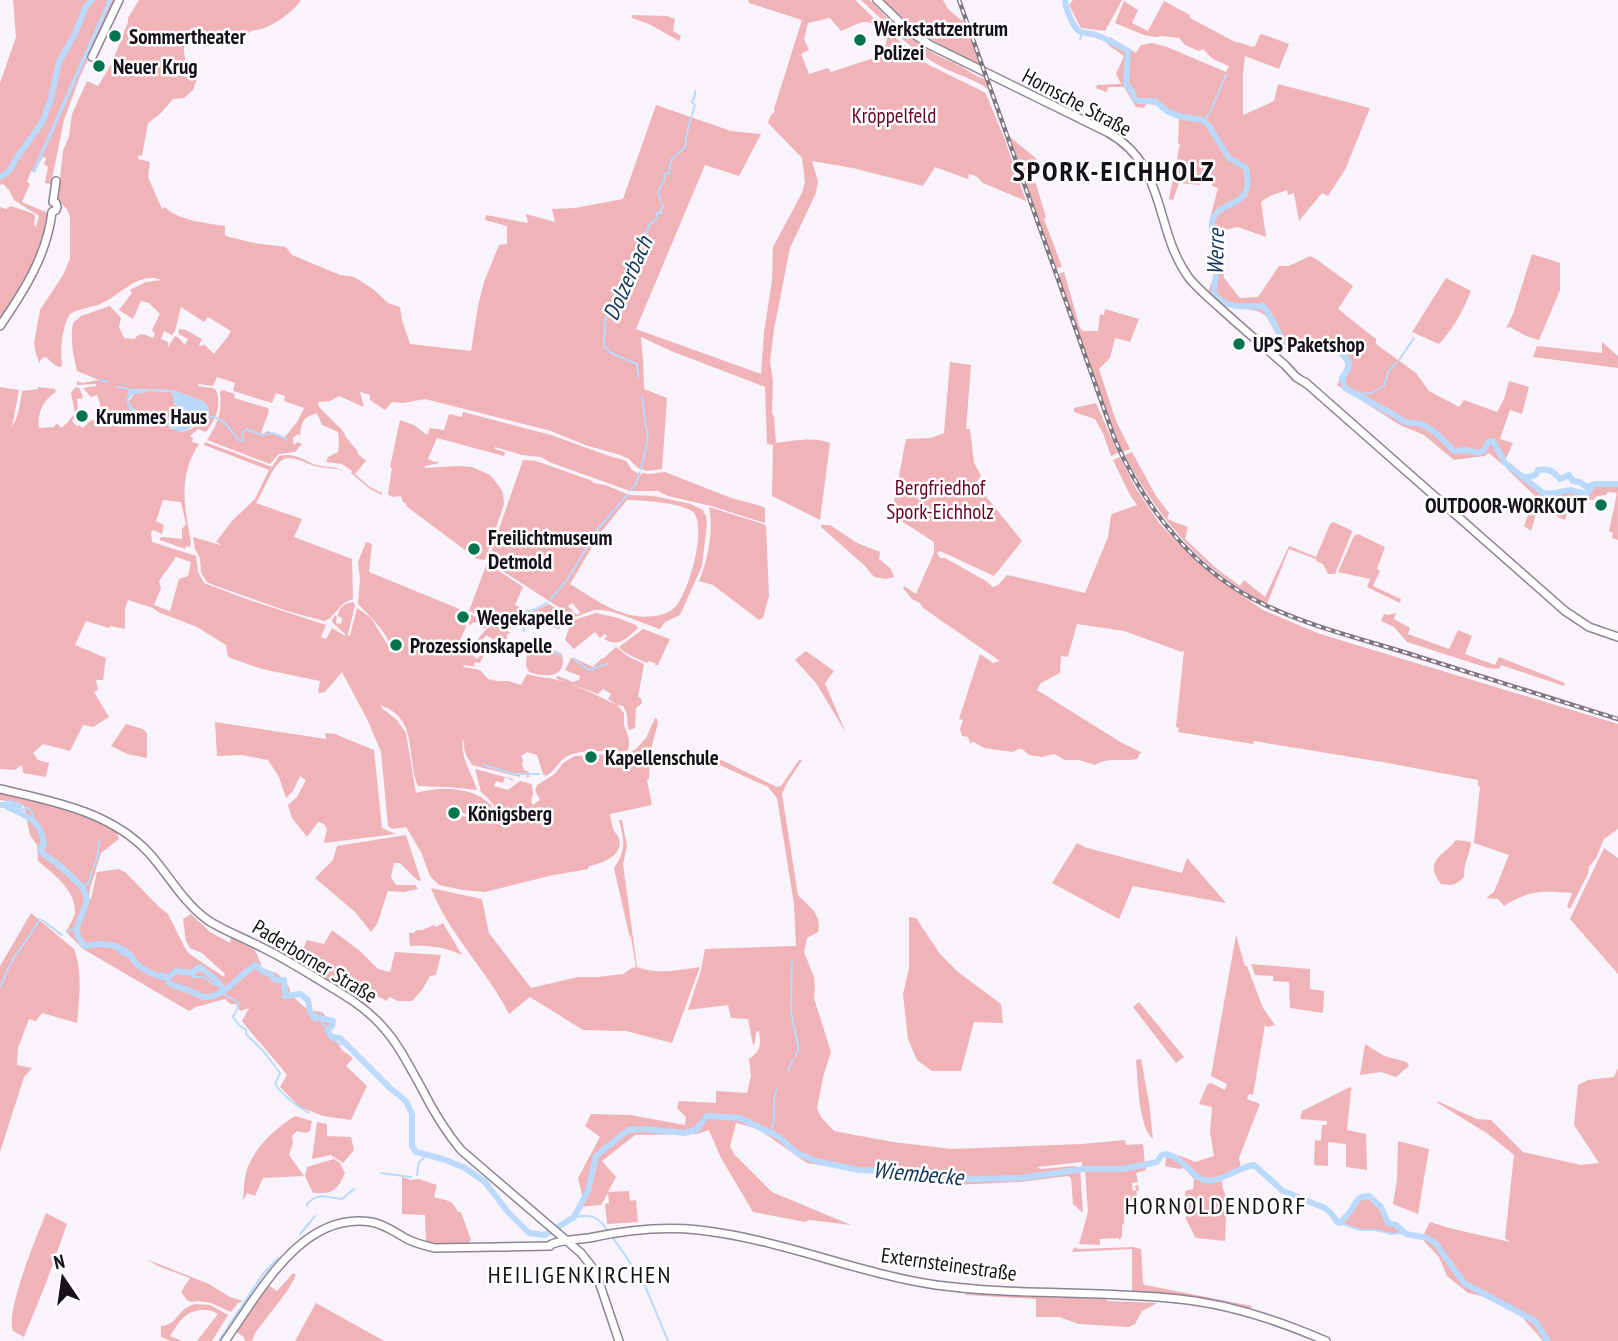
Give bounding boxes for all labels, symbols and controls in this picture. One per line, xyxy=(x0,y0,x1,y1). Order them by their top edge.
place label: Werkstattzentrum Polizei xyxy=(873,15,1008,66)
place label: Sommertheater xyxy=(129,23,246,50)
marker: Sommertheater xyxy=(107,28,123,44)
marker: Werkstattzentrum Polizei xyxy=(852,32,868,48)
place label: Neuer Krug xyxy=(113,53,198,80)
marker: Neuer Krug xyxy=(91,58,107,74)
street label: Hornsche Straße xyxy=(1018,62,1136,142)
park label: Kröppelfeld xyxy=(852,102,936,129)
district label: SPORK-EICHHOLZ xyxy=(1012,152,1216,189)
water label: Werre xyxy=(1200,227,1230,275)
water label: Dolzerbach xyxy=(596,230,659,324)
place label: UPS Paketshop xyxy=(1253,331,1365,358)
marker: UPS Paketshop xyxy=(1231,336,1247,352)
place label: Krummes Haus xyxy=(96,403,207,430)
marker: Krummes Haus xyxy=(74,408,90,424)
park label: Bergfriedhof Spork-Eichholz xyxy=(886,474,994,525)
place label: OUTDOOR-WORKOUT xyxy=(1425,492,1587,519)
marker: OUTDOOR-WORKOUT xyxy=(1593,497,1609,513)
place label: Freilichtmuseum Detmold xyxy=(488,524,612,575)
marker: Freilichtmuseum Detmold xyxy=(466,541,482,557)
place label: Wegekapelle xyxy=(476,604,573,631)
marker: Wegekapelle xyxy=(455,609,471,625)
place label: Prozessionskapelle xyxy=(410,632,552,659)
marker: Prozessionskapelle xyxy=(388,637,404,653)
place label: Kapellenschule xyxy=(605,744,719,771)
marker: Kapellenschule xyxy=(583,749,599,765)
place label: Königsberg xyxy=(468,800,552,827)
marker: Königsberg xyxy=(446,805,462,821)
street label: Paderborner Straße xyxy=(248,913,382,1009)
water label: Wiembecke xyxy=(872,1155,966,1192)
district label: HORNOLDENDORF xyxy=(1125,1190,1307,1221)
street label: Externsteinestraße xyxy=(879,1241,1019,1287)
north arrow xyxy=(28,1243,98,1313)
text: N xyxy=(51,1249,67,1274)
district label: HEILIGENKIRCHEN xyxy=(488,1259,672,1290)

